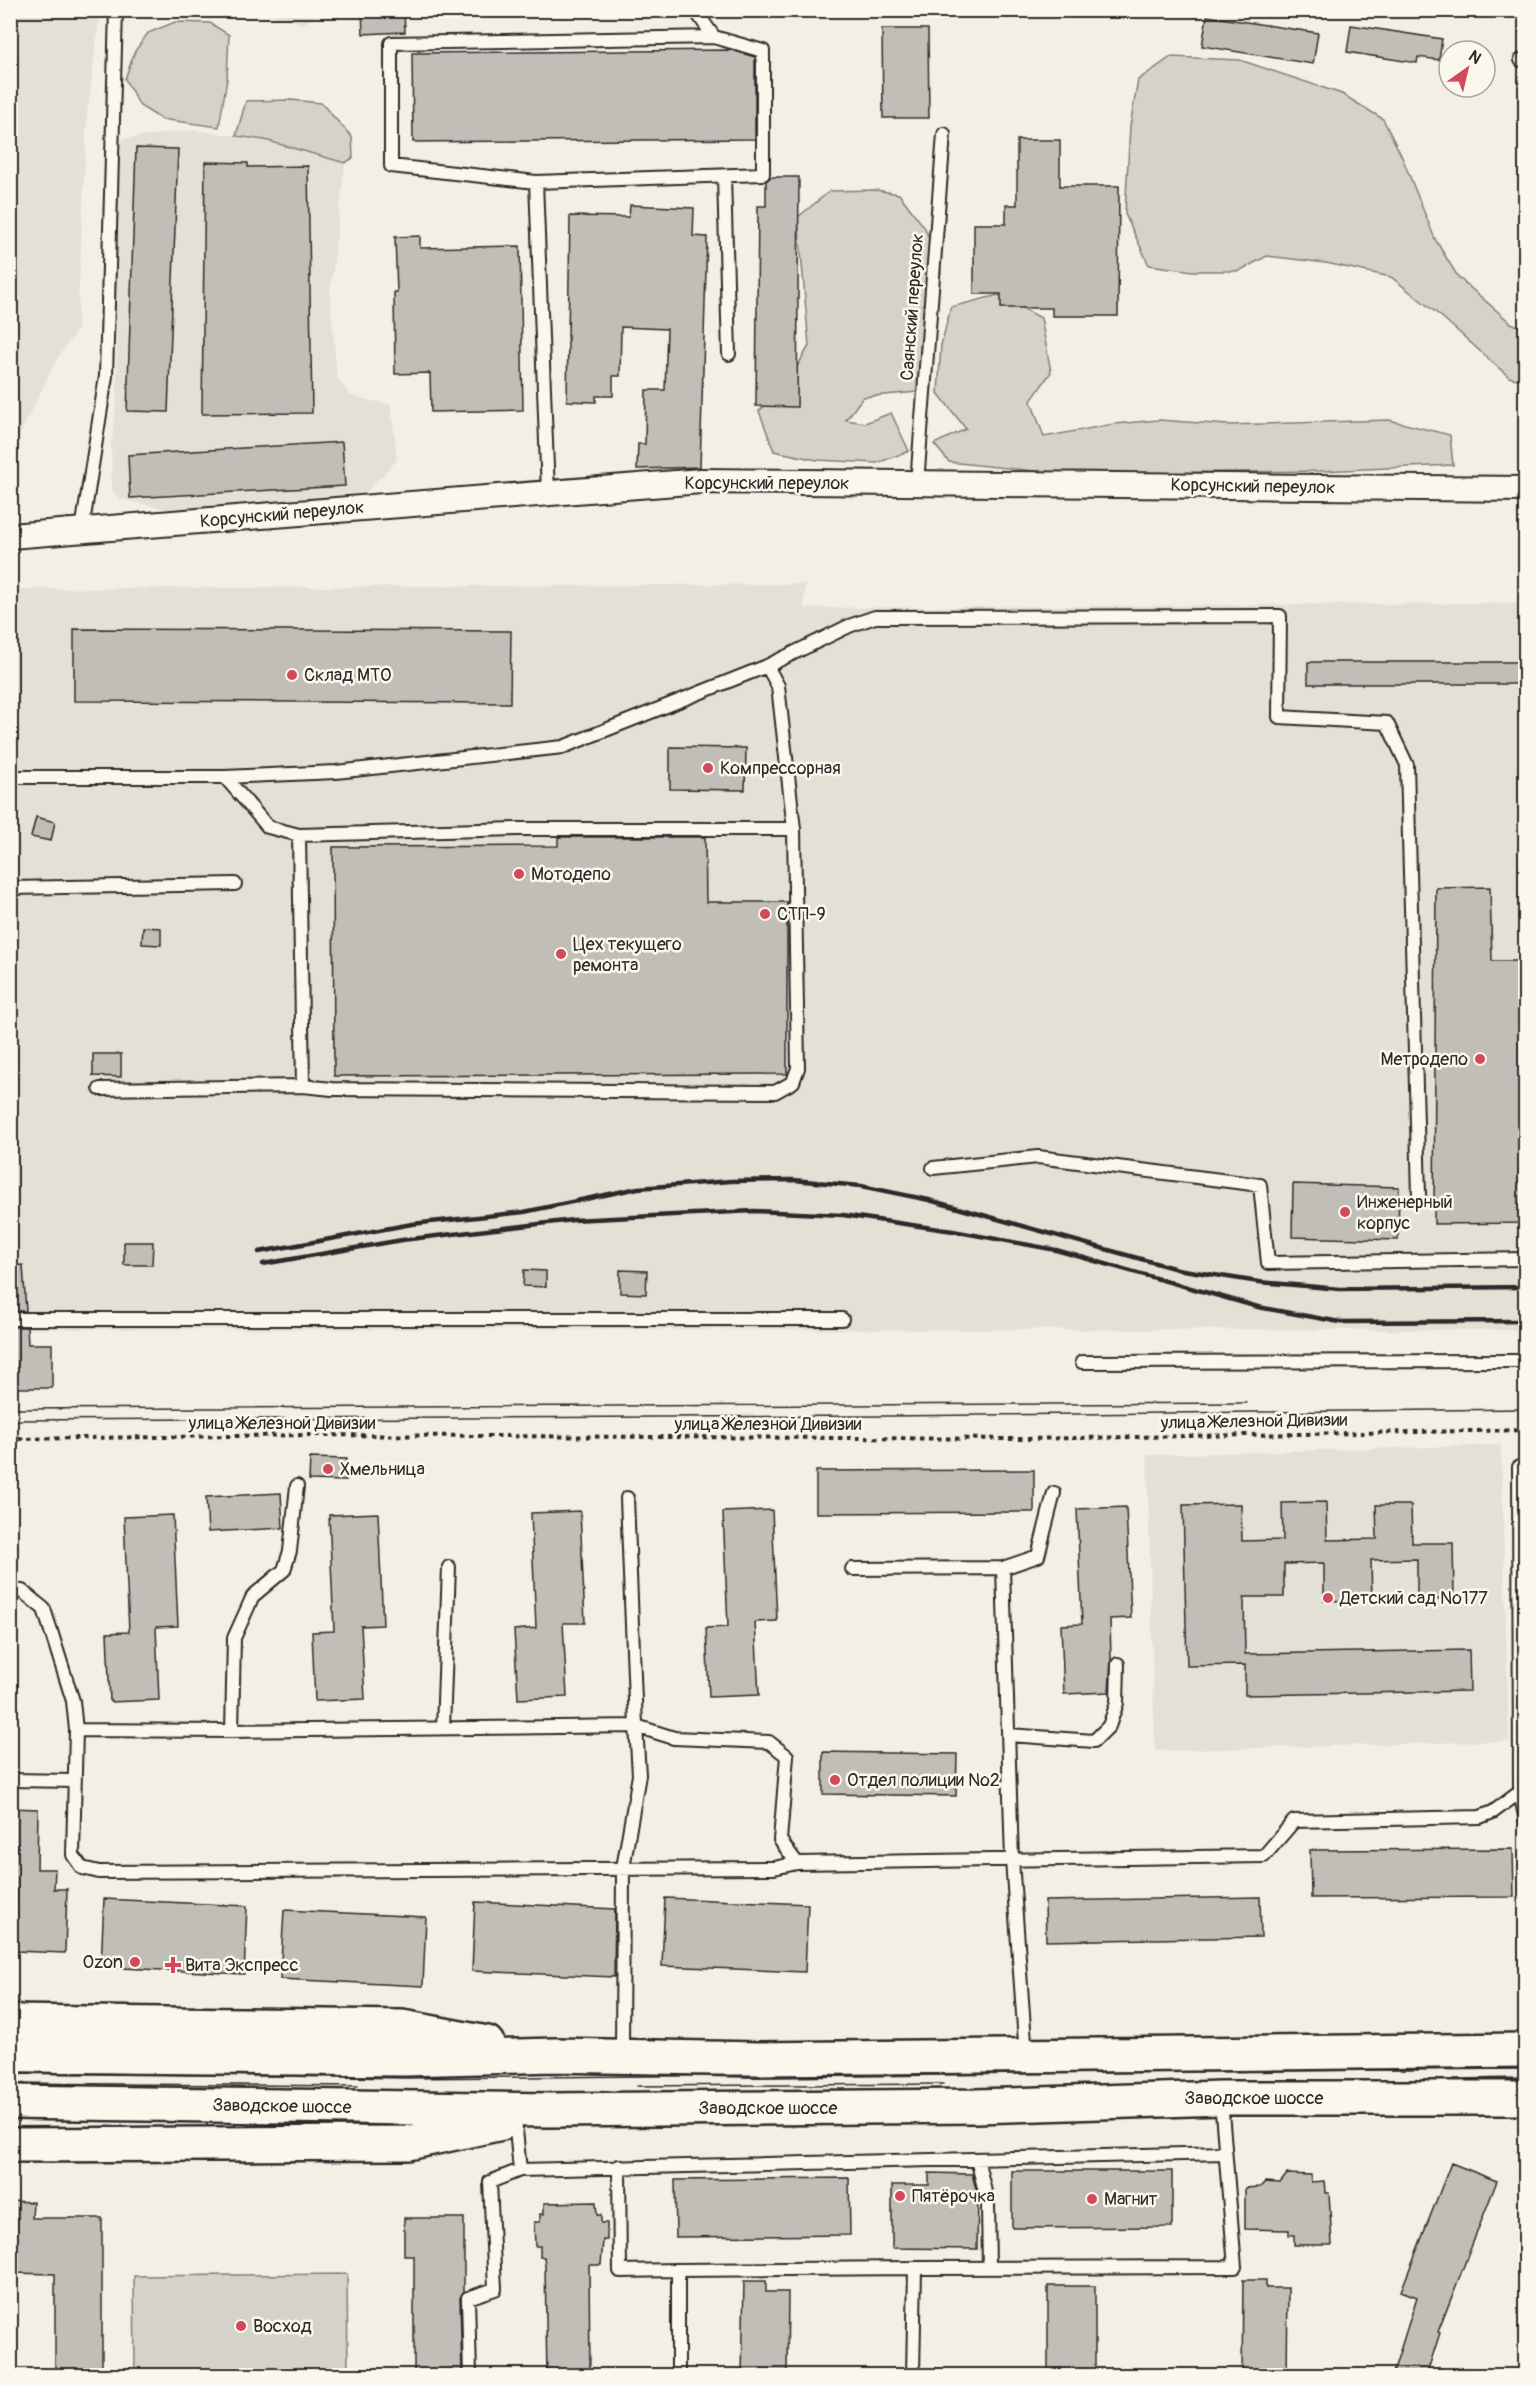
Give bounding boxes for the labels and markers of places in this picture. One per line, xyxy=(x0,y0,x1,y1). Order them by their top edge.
place label: Склад МТО xyxy=(304,664,391,687)
marker: Склад МТО xyxy=(285,668,299,682)
place label: Компрессорная xyxy=(720,757,841,780)
marker: Компрессорная xyxy=(701,761,715,775)
place label: Мотодепо xyxy=(531,863,611,886)
marker: Мотодепо xyxy=(512,867,526,881)
place label: СТП-9 xyxy=(777,903,826,926)
marker: СТП-9 xyxy=(758,907,772,921)
place label: Цех текущего ремонта xyxy=(573,933,682,977)
marker: Цех текущего ремонта xyxy=(554,947,568,961)
place label: Метродепо xyxy=(1380,1048,1468,1071)
marker: Метродепо xyxy=(1473,1052,1487,1066)
place label: Инженерный корпус xyxy=(1357,1191,1453,1235)
marker: Инженерный корпус xyxy=(1338,1205,1352,1219)
place label: Хмельница xyxy=(340,1458,425,1481)
marker: Хмельница xyxy=(321,1462,335,1476)
place label: Детский сад №177 xyxy=(1339,1587,1488,1610)
marker: Детский сад №177 xyxy=(1321,1591,1335,1605)
place label: Отдел полиции №2 xyxy=(847,1769,1000,1792)
marker: Отдел полиции №2 xyxy=(828,1773,842,1787)
place label: Ozon xyxy=(83,1951,123,1974)
place label: Вита Экспресс xyxy=(185,1954,299,1977)
marker: Ozon xyxy=(128,1955,142,1969)
marker: Вита Экспресс xyxy=(166,1958,180,1972)
place label: Пятёрочка xyxy=(912,2185,995,2208)
place label: Магнит xyxy=(1104,2188,1157,2211)
marker: Пятёрочка xyxy=(893,2189,907,2203)
marker: Магнит xyxy=(1085,2192,1099,2206)
place label: Восход xyxy=(253,2315,312,2338)
marker: Восход xyxy=(234,2319,248,2333)

